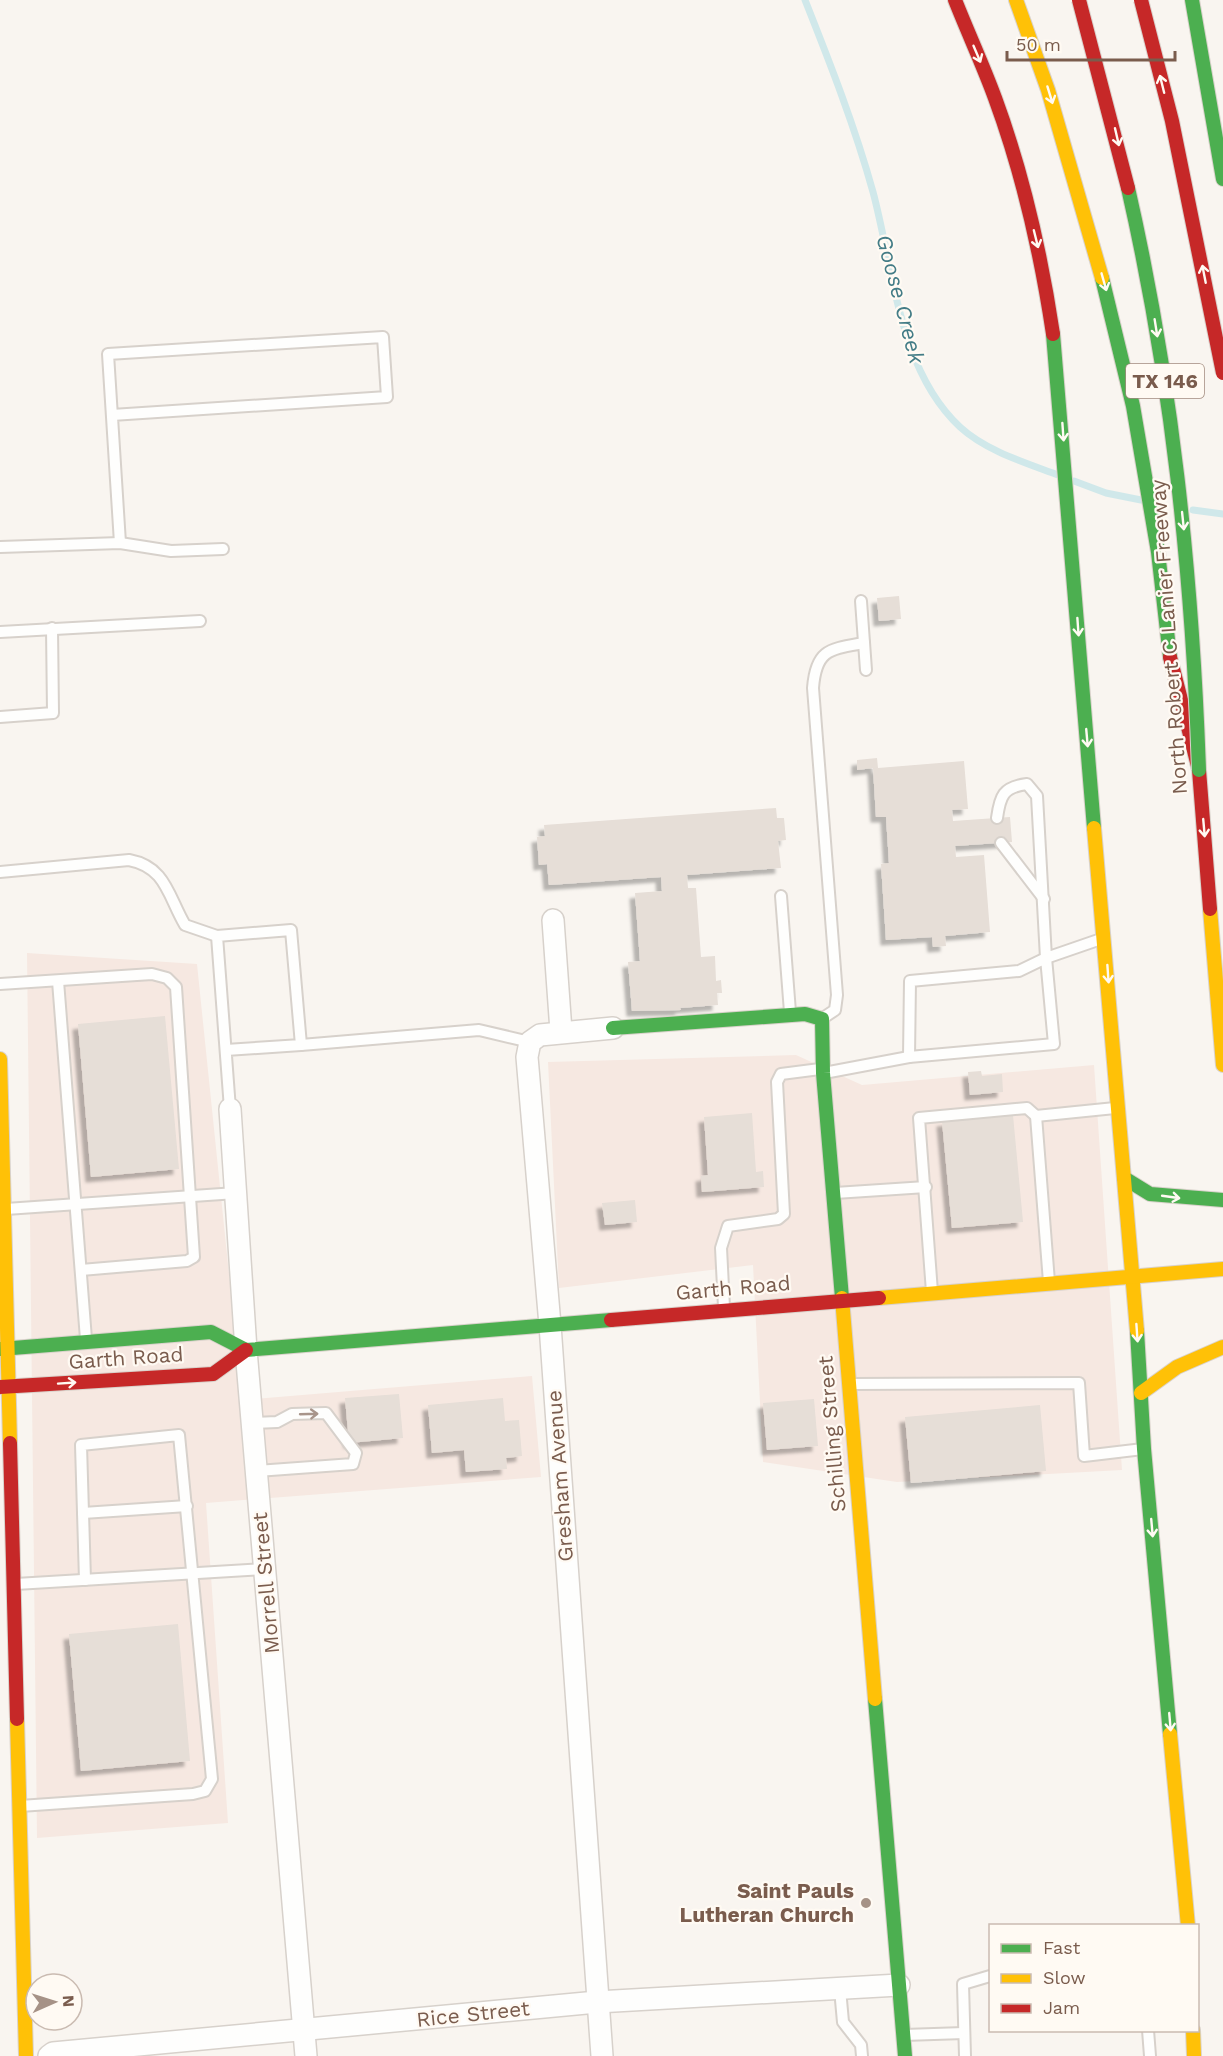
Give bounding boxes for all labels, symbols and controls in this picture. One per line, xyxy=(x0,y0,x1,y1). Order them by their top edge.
scale bar xyxy=(1007,24,1175,62)
text: 50 m xyxy=(1016,34,1061,55)
one-way arrow xyxy=(972,44,983,63)
one-way arrow xyxy=(1156,74,1168,93)
one-way arrow xyxy=(1045,85,1056,104)
one-way arrow xyxy=(1111,128,1123,147)
one-way arrow xyxy=(1031,230,1043,249)
water label: Goose Creek xyxy=(871,232,930,367)
one-way arrow xyxy=(1198,265,1209,284)
one-way arrow xyxy=(1098,272,1110,291)
one-way arrow xyxy=(1151,318,1162,338)
road number: TX 146 xyxy=(1126,364,1204,398)
one-way arrow xyxy=(1058,422,1069,442)
street label: North Robert C Lanier Freeway xyxy=(1145,479,1192,795)
one-way arrow xyxy=(1178,511,1189,531)
one-way arrow xyxy=(1073,616,1084,636)
one-way arrow xyxy=(1082,728,1093,748)
one-way arrow xyxy=(1199,817,1210,837)
one-way arrow xyxy=(1102,964,1113,984)
one-way arrow xyxy=(1161,1191,1180,1202)
street label: Garth Road xyxy=(674,1270,791,1305)
one-way arrow xyxy=(1132,1323,1143,1343)
street label: Garth Road xyxy=(68,1341,184,1374)
street label: Schilling Street xyxy=(812,1355,851,1513)
one-way arrow xyxy=(57,1377,77,1388)
street label: Gresham Avenue xyxy=(541,1389,578,1563)
one-way arrow xyxy=(299,1408,319,1419)
street label: Morrell Street xyxy=(247,1511,284,1655)
one-way arrow xyxy=(1147,1517,1158,1537)
one-way arrow xyxy=(1165,1711,1176,1731)
place label: Saint Pauls Lutheran Church xyxy=(680,1878,854,1927)
marker: Saint Pauls Lutheran Church xyxy=(859,1896,873,1910)
legend xyxy=(989,1924,1199,2032)
text: Fast xyxy=(1043,1937,1081,1958)
text: Slow xyxy=(1043,1967,1086,1988)
north arrow xyxy=(24,1972,84,2032)
text: N xyxy=(59,1995,78,2008)
street label: Rice Street xyxy=(415,1995,531,2032)
text: Jam xyxy=(1043,1997,1080,2018)

